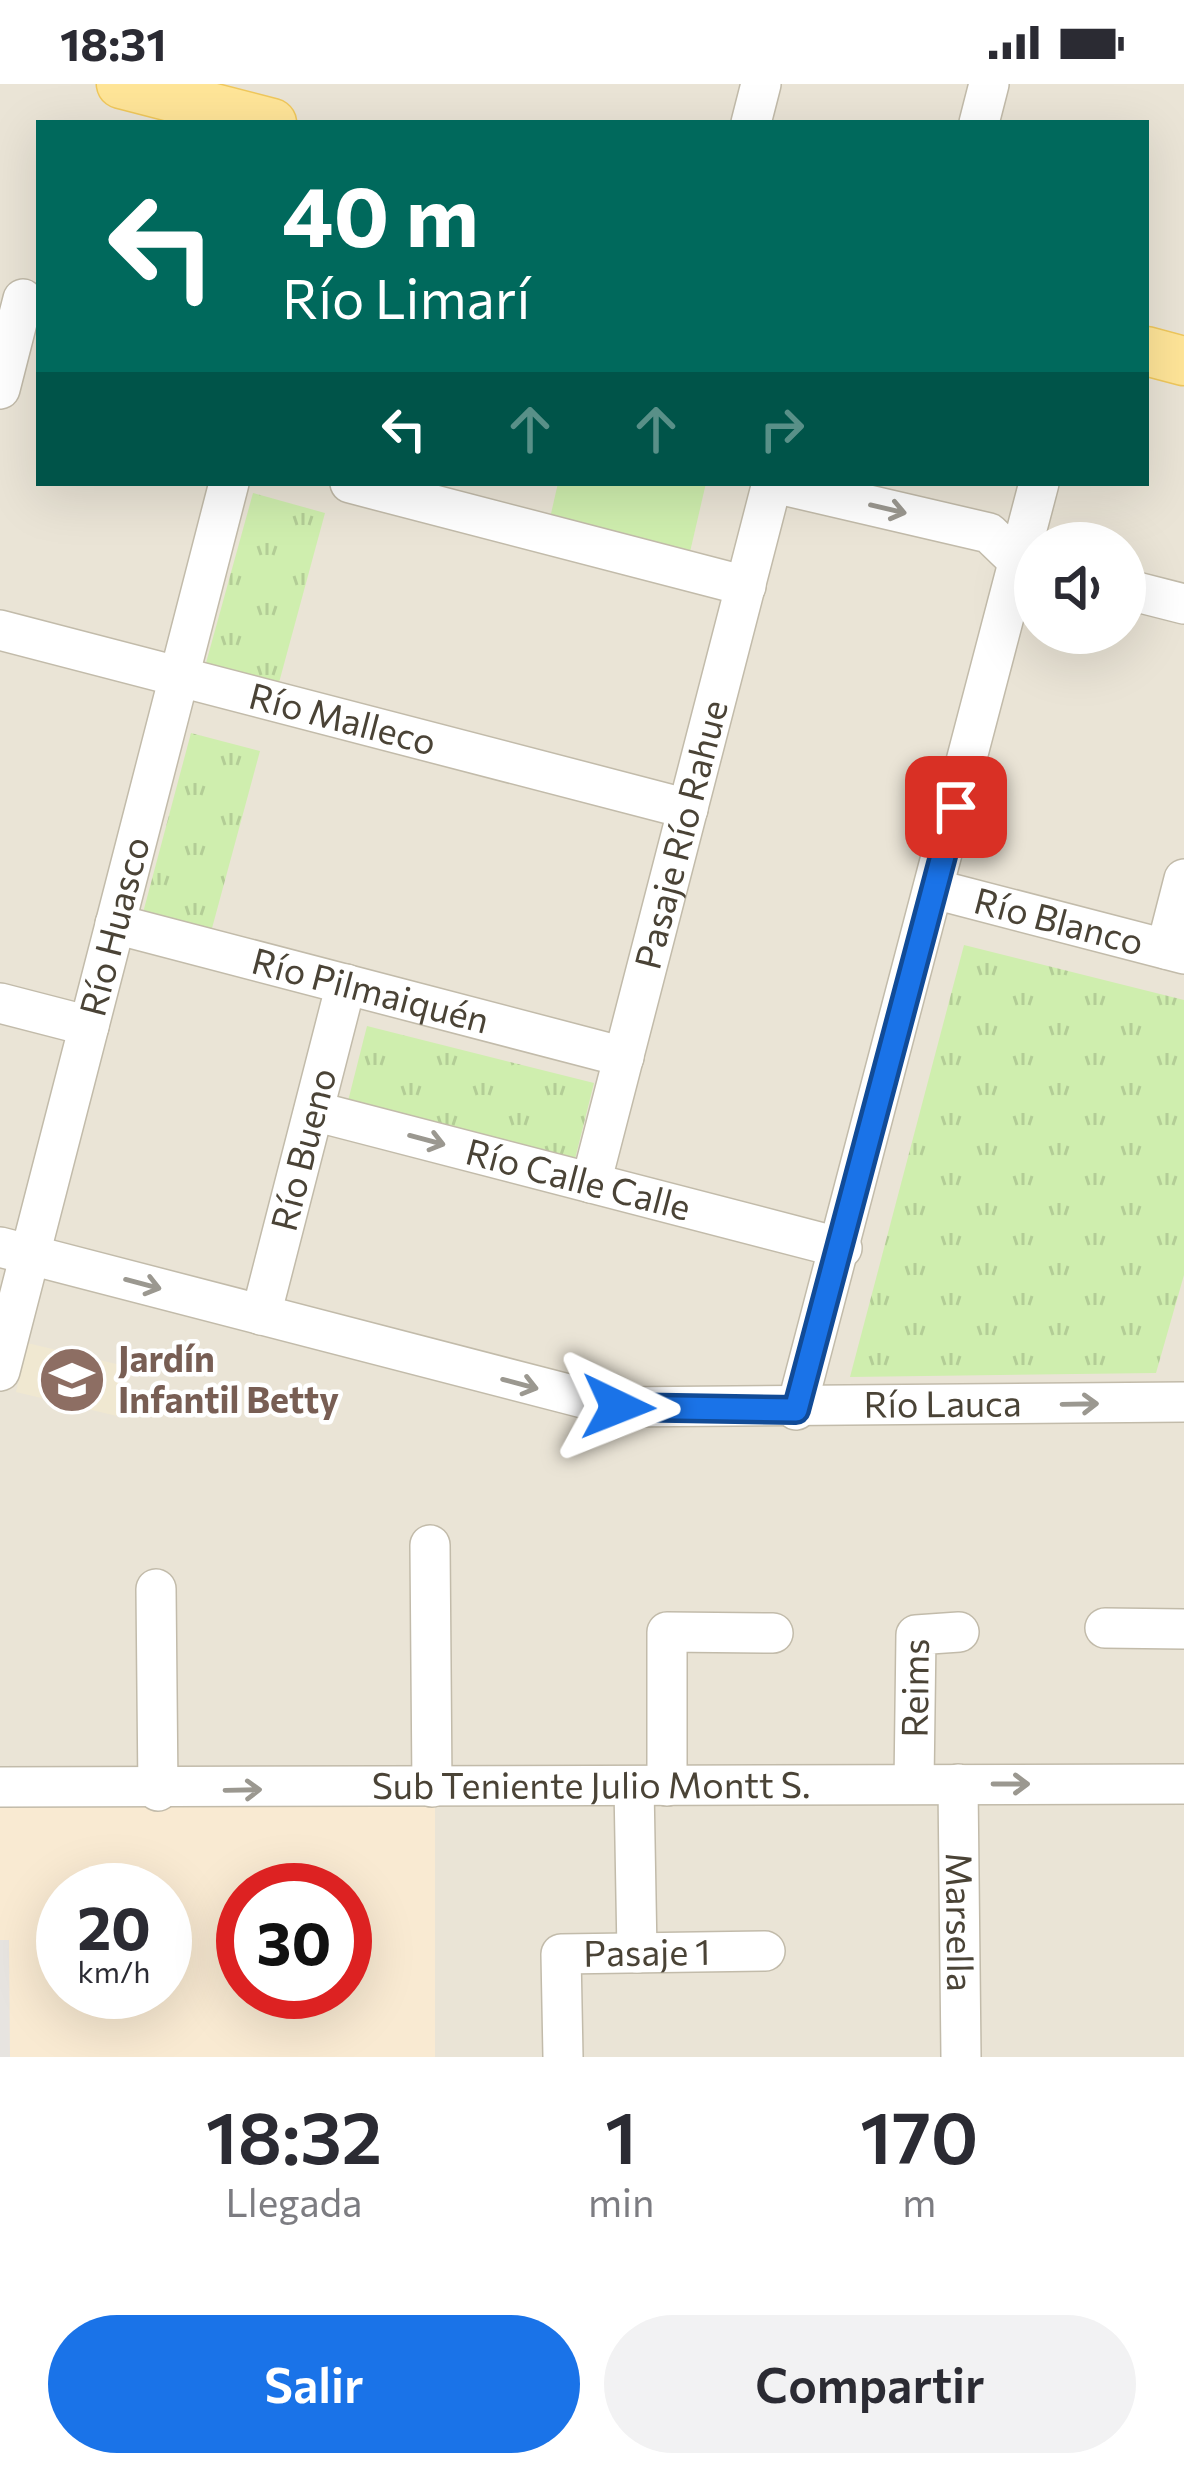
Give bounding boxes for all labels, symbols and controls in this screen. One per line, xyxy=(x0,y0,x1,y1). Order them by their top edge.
text: 18:31 xyxy=(60,15,167,70)
text: 40 m xyxy=(282,162,479,264)
icon: left xyxy=(84,168,240,324)
text: Río Limarí xyxy=(282,264,530,330)
icon: left xyxy=(371,396,437,462)
icon: ahead xyxy=(497,396,563,462)
icon: ahead xyxy=(623,396,689,462)
icon: right xyxy=(749,396,815,462)
one-way arrow xyxy=(868,499,906,522)
map controls xyxy=(1014,522,1146,654)
button: sound xyxy=(1014,522,1146,654)
street label: Río Malleco xyxy=(245,672,441,763)
street label: Pasaje Río Rahue xyxy=(623,695,735,973)
pin xyxy=(905,756,1007,858)
icon: arrive xyxy=(923,774,989,840)
street label: Río Huasco xyxy=(68,832,157,1020)
street label: Río Blanco xyxy=(970,876,1149,963)
street label: Río Pilmaiquén xyxy=(248,937,494,1041)
street label: Río Bueno xyxy=(260,1063,344,1235)
street label: Río Calle Calle xyxy=(462,1127,696,1228)
one-way arrow xyxy=(407,1131,445,1153)
one-way arrow xyxy=(123,1274,161,1296)
place label: Jardín Infantil Betty xyxy=(118,1335,339,1420)
position arrow xyxy=(555,1344,681,1470)
school or university icon: Jardín Infantil Betty xyxy=(37,1345,107,1415)
one-way arrow xyxy=(500,1374,538,1396)
street label: Río Lauca xyxy=(863,1379,1022,1425)
one-way arrow xyxy=(1060,1392,1099,1415)
street label: Reims xyxy=(891,1638,936,1738)
street label: Sub Teniente Julio Montt S. xyxy=(372,1761,810,1806)
one-way arrow xyxy=(991,1773,1030,1795)
one-way arrow xyxy=(223,1778,262,1801)
street label: Marsella xyxy=(939,1852,984,1992)
speed limit sign: 30 xyxy=(216,1863,372,2019)
text: 20 xyxy=(77,1889,151,1962)
street label: Pasaje 1 xyxy=(583,1928,711,1974)
text: km/h xyxy=(78,1952,150,1989)
text: 18:32 xyxy=(206,2091,382,2179)
text: 1 xyxy=(605,2091,637,2179)
text: 170 xyxy=(860,2091,978,2179)
text: Llegada xyxy=(225,2177,362,2225)
text: min xyxy=(588,2177,654,2225)
text: m xyxy=(902,2177,936,2225)
button: Salir xyxy=(48,2315,580,2453)
button: Compartir xyxy=(604,2315,1136,2453)

